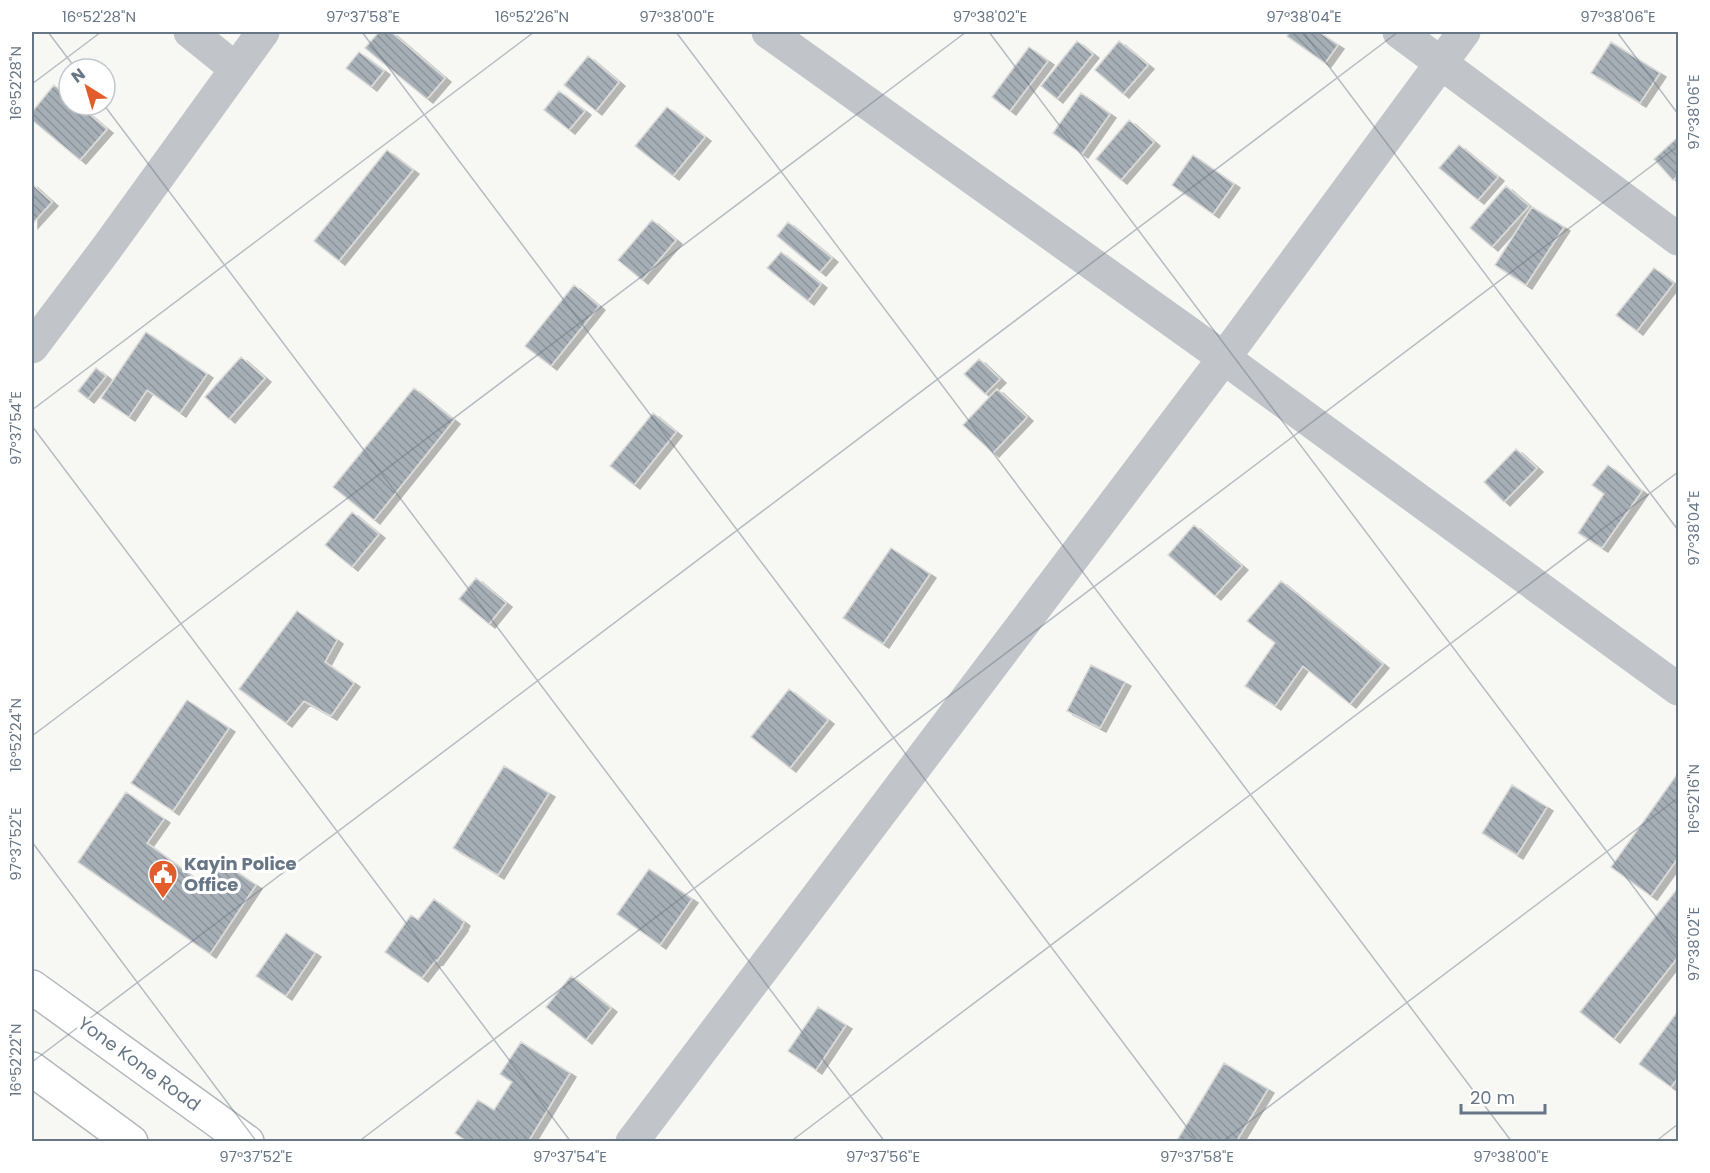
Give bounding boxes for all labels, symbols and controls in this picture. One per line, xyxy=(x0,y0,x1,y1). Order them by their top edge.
text: 16°52'28"N xyxy=(62,6,136,27)
text: 97°37'58"E xyxy=(326,6,400,27)
text: 16°52'26"N xyxy=(495,6,569,27)
text: 97°38'00"E xyxy=(639,6,715,27)
text: 97°38'02"E xyxy=(953,6,1027,27)
text: 97°38'04"E xyxy=(1266,6,1342,27)
text: 97°38'06"E xyxy=(1580,6,1656,27)
text: 16°52'28"N xyxy=(5,46,26,120)
north arrow xyxy=(57,57,117,117)
text: N xyxy=(67,63,90,88)
text: 97°38'06"E xyxy=(1683,74,1704,150)
text: 97°37'54"E xyxy=(5,391,26,465)
text: 97°38'04"E xyxy=(1683,490,1704,566)
text: 16°52'24"N xyxy=(5,698,26,772)
text: 16°52'16"N xyxy=(1683,764,1704,834)
text: 97°37'52"E xyxy=(5,807,26,881)
place label: Kayin Police Office xyxy=(184,851,297,897)
public building icon: Kayin Police Office xyxy=(147,858,179,900)
text: 97°38'02"E xyxy=(1683,907,1704,981)
street label: Yone Kone Road xyxy=(73,1011,206,1117)
text: 16°52'22"N xyxy=(5,1023,26,1097)
scale bar xyxy=(1461,1077,1545,1115)
text: 20 m xyxy=(1470,1085,1515,1110)
text: 97°37'52"E xyxy=(219,1146,293,1167)
text: 97°37'54"E xyxy=(533,1146,607,1167)
text: 97°37'56"E xyxy=(846,1146,920,1167)
text: 97°37'58"E xyxy=(1160,1146,1234,1167)
text: 97°38'00"E xyxy=(1473,1146,1549,1167)

